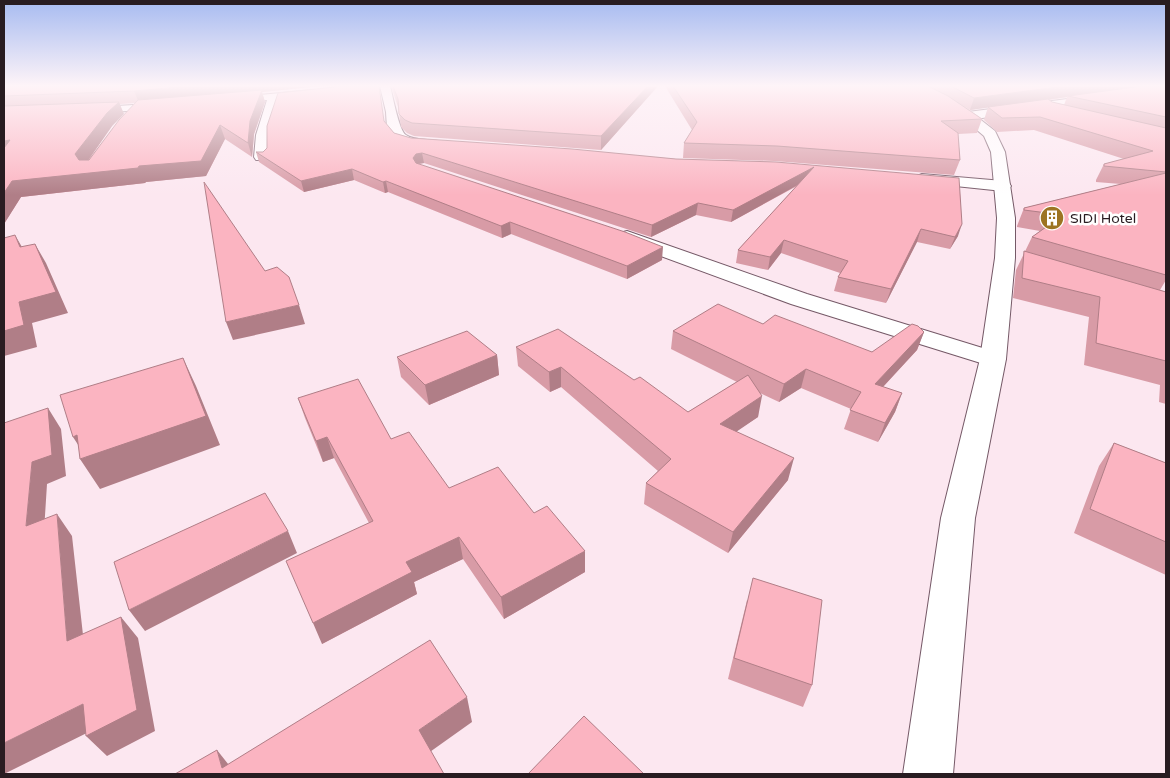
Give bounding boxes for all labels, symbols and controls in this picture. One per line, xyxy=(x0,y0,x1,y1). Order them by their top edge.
building icon: SIDI Hotel xyxy=(1039,205,1065,231)
place label: SIDI Hotel xyxy=(1070,210,1136,227)

